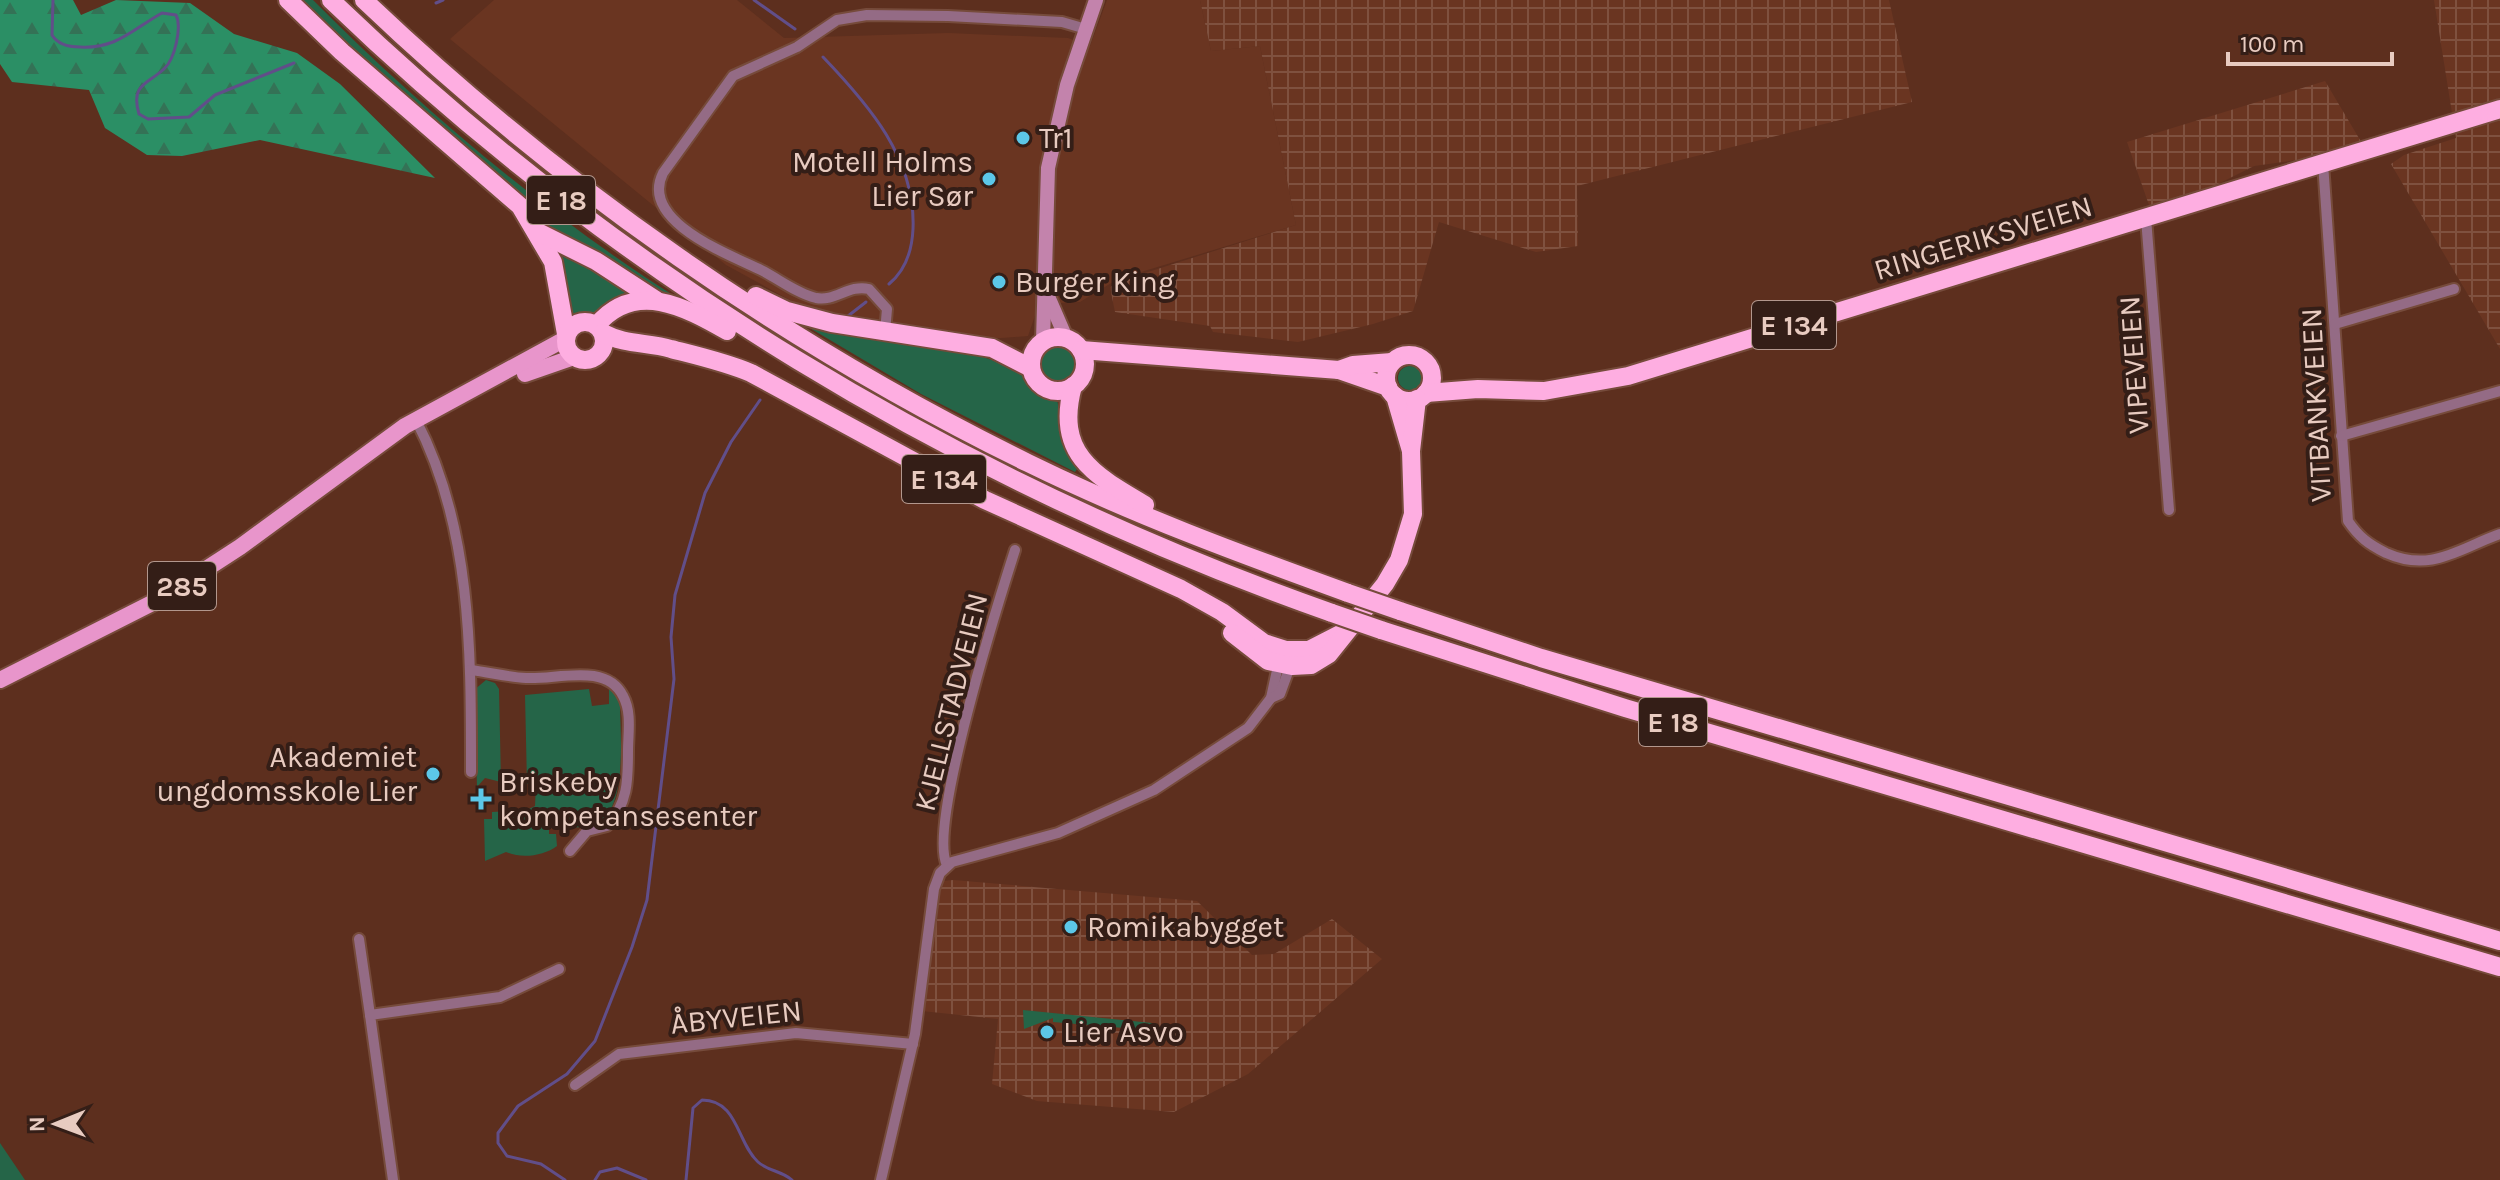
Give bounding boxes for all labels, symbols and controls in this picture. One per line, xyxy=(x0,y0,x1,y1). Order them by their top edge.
scale bar xyxy=(2228,16,2392,66)
text: 100 m xyxy=(2240,30,2305,58)
place label: Tr1 xyxy=(1039,120,1073,156)
marker: Tr1 xyxy=(1014,129,1032,147)
place label: Motell Holms Lier Sør xyxy=(792,144,973,214)
marker: Motell Holms Lier Sør xyxy=(980,170,998,188)
road number: E 18 xyxy=(527,176,595,224)
street label: RINGERIKSVEIEN xyxy=(1870,188,2096,288)
place label: Burger King xyxy=(1015,264,1175,300)
marker: Burger King xyxy=(990,273,1008,291)
street label: VIPEVEIEN xyxy=(2111,295,2157,435)
road number: E 134 xyxy=(1752,301,1836,349)
street label: VITBANKVEIEN xyxy=(2293,307,2339,503)
road number: E 134 xyxy=(902,455,986,503)
road number: 285 xyxy=(148,562,216,610)
street label: KJELLSTADVEIEN xyxy=(906,589,996,815)
road number: E 18 xyxy=(1639,698,1707,746)
place label: Akademiet ungdomsskole Lier xyxy=(157,739,417,809)
place label: Briskeby kompetansesenter xyxy=(499,764,757,834)
marker: Akademiet ungdomsskole Lier xyxy=(424,765,442,783)
marker: Briskeby kompetansesenter xyxy=(470,788,492,810)
place label: Romikabygget xyxy=(1087,909,1284,945)
marker: Romikabygget xyxy=(1062,918,1080,936)
street label: ÅBYVEIEN xyxy=(669,992,803,1042)
place label: Lier Asvo xyxy=(1063,1014,1184,1050)
marker: Lier Asvo xyxy=(1038,1023,1056,1041)
north arrow xyxy=(16,1084,96,1164)
text: N xyxy=(24,1116,50,1132)

